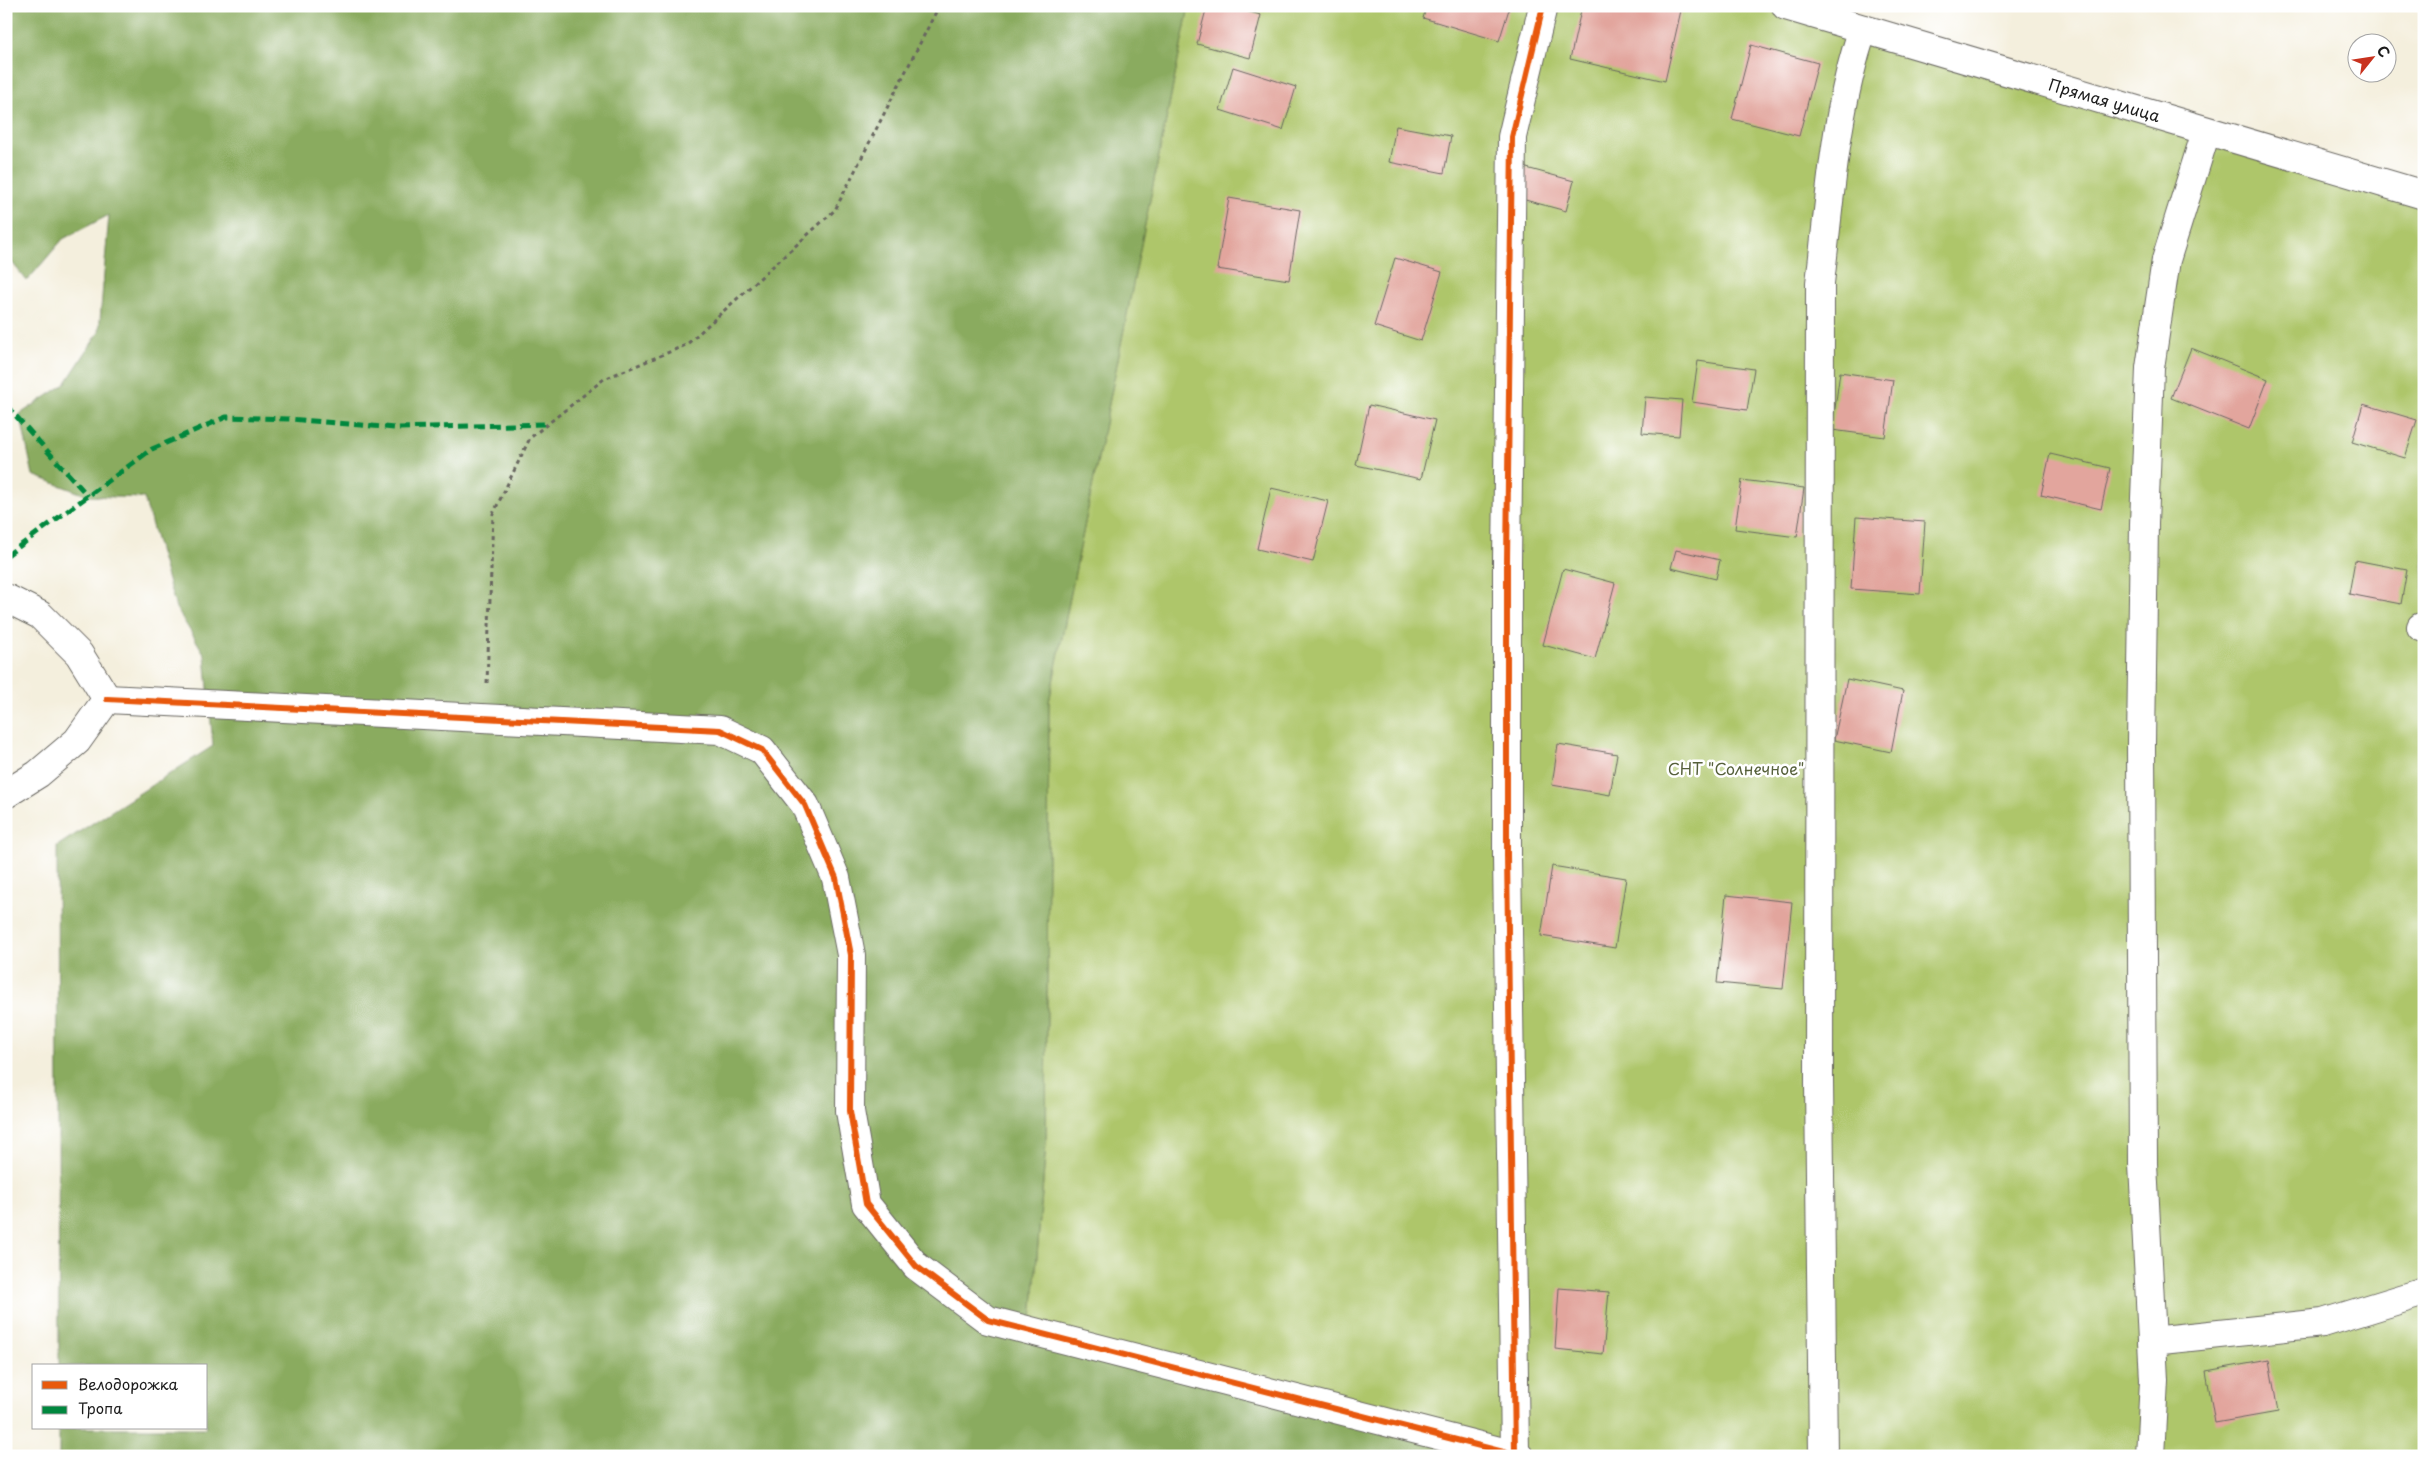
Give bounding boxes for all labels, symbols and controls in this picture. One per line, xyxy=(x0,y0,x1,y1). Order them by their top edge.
north arrow xyxy=(2348,32,2398,82)
text: С xyxy=(2372,41,2395,61)
street label: Прямая улица xyxy=(2046,71,2163,127)
park label: СНТ "Солнечное" xyxy=(1668,756,1804,780)
legend xyxy=(32,1364,208,1430)
text: Велодорожка xyxy=(78,1372,179,1395)
text: Тропа xyxy=(78,1396,123,1419)

